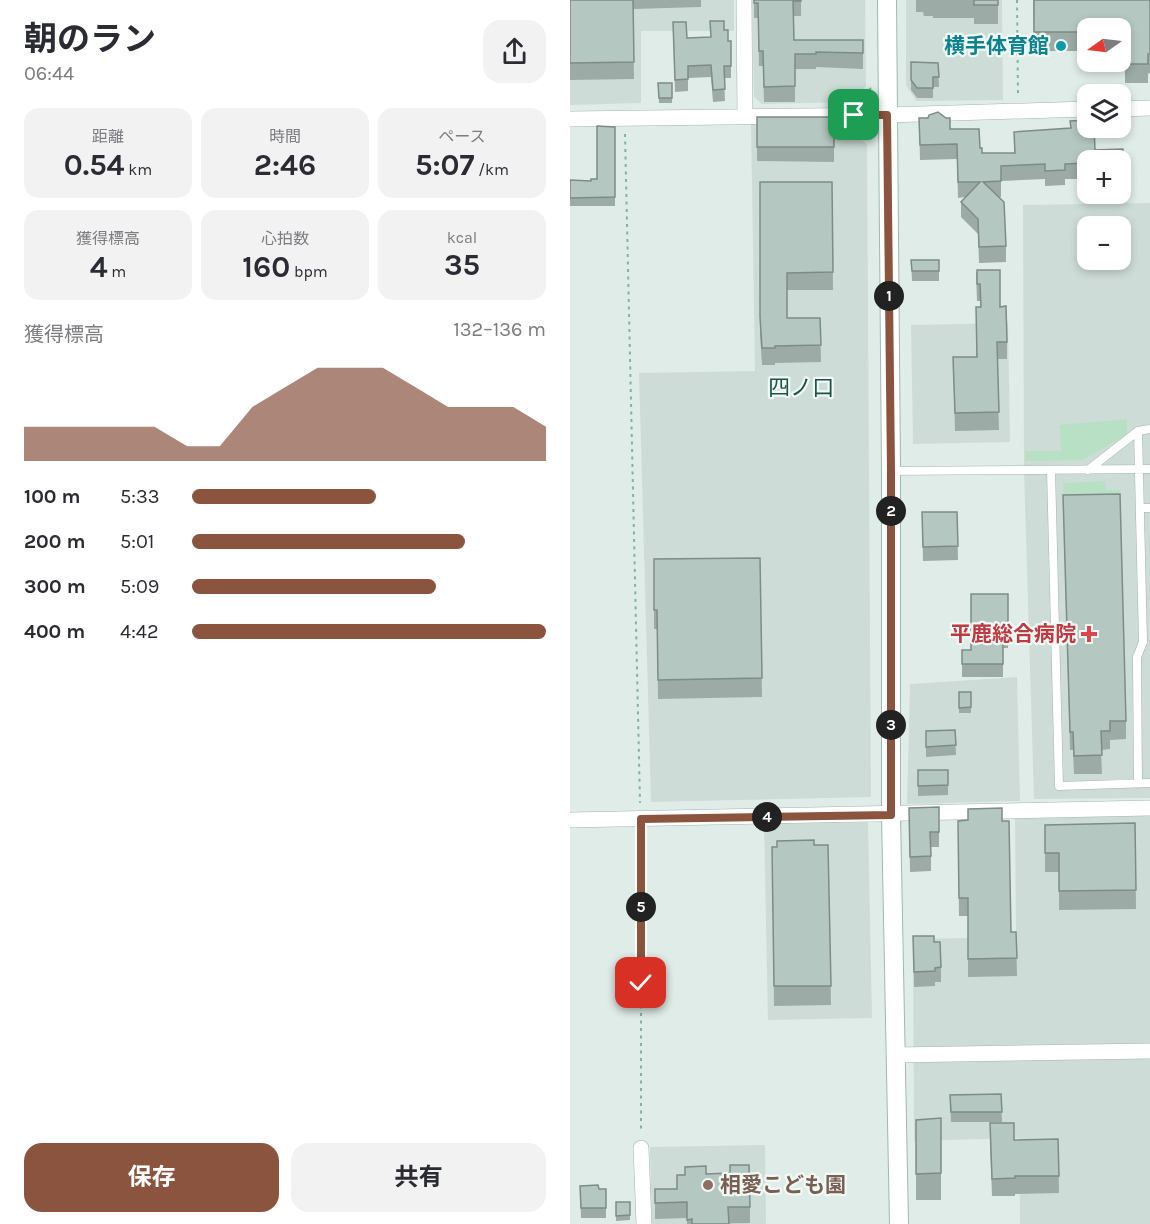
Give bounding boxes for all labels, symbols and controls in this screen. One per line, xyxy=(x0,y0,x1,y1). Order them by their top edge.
north arrow xyxy=(1077,18,1131,72)
map controls xyxy=(1077,18,1131,270)
text: 朝のラン xyxy=(24,20,156,58)
button: share xyxy=(483,20,546,83)
place label: 横手体育館 xyxy=(944,34,1049,58)
marker: 横手体育館 xyxy=(1054,39,1068,53)
text: 06:44 xyxy=(24,62,74,85)
button: layers xyxy=(1077,84,1131,138)
pin xyxy=(828,89,879,140)
icon: arrive xyxy=(837,98,870,131)
text: 距離 xyxy=(92,127,124,146)
text: 時間 xyxy=(269,127,301,146)
text: ペース xyxy=(438,127,486,146)
text: 0.54 xyxy=(64,147,124,183)
text: 2:46 xyxy=(254,147,316,183)
text: 5:07 xyxy=(415,147,474,183)
button: + xyxy=(1077,150,1131,204)
text: km xyxy=(124,160,152,179)
text: /km xyxy=(474,160,509,179)
button: − xyxy=(1077,216,1131,270)
text: kcal xyxy=(447,228,477,247)
text: 獲得標高 xyxy=(76,229,140,248)
text: 心拍数 xyxy=(261,229,309,248)
text: 35 xyxy=(444,247,480,283)
text: 4 xyxy=(90,249,108,285)
text: 160 xyxy=(242,249,290,285)
text: m xyxy=(108,262,126,281)
text: bpm xyxy=(290,262,328,281)
pin: 1 xyxy=(874,281,904,311)
text: 1 xyxy=(886,286,892,305)
text: 132–136 m xyxy=(453,318,546,341)
text: 獲得標高 xyxy=(24,323,104,346)
district label: 四ノ口 xyxy=(768,375,834,401)
text: 100 m xyxy=(24,485,80,508)
text: 5:33 xyxy=(120,485,160,508)
pin: 2 xyxy=(876,496,906,526)
text: 2 xyxy=(886,501,896,520)
text: 200 m xyxy=(24,530,85,553)
text: 5:01 xyxy=(120,530,154,553)
text: 300 m xyxy=(24,575,86,598)
text: 5:09 xyxy=(120,575,159,598)
text: 400 m xyxy=(24,620,85,643)
text: 4:42 xyxy=(120,620,159,643)
place label: 平鹿総合病院 xyxy=(950,622,1076,646)
marker: 平鹿総合病院 xyxy=(1080,625,1098,643)
pin: 3 xyxy=(876,710,906,740)
text: 3 xyxy=(886,715,896,734)
pin: 4 xyxy=(752,802,782,832)
text: 4 xyxy=(762,807,772,826)
pin: 5 xyxy=(626,892,656,922)
text: 5 xyxy=(636,897,646,916)
pin xyxy=(615,957,666,1008)
icon: check xyxy=(624,966,657,999)
button: 保存 xyxy=(24,1143,279,1212)
button: 共有 xyxy=(291,1143,546,1212)
place label: 相愛こども園 xyxy=(720,1173,846,1197)
marker: 相愛こども園 xyxy=(701,1178,715,1192)

